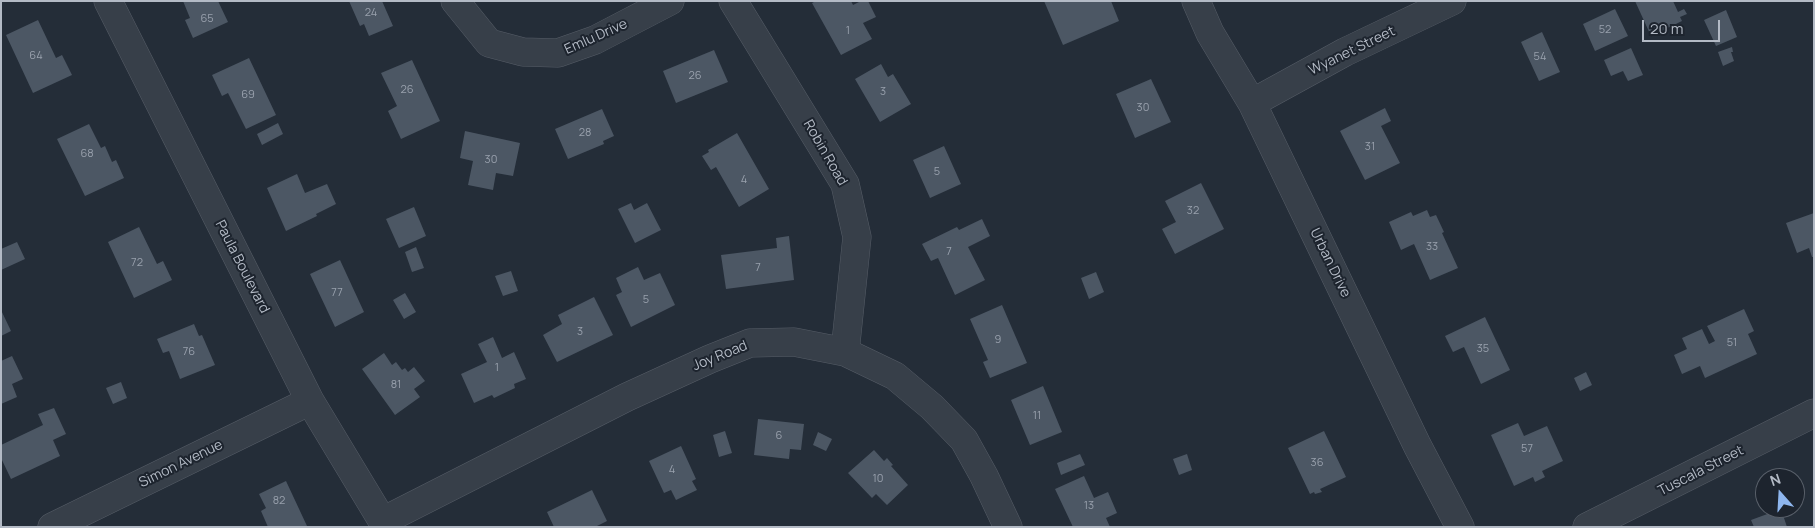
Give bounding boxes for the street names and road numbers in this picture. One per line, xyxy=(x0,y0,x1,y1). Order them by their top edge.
street label: Emlu Drive xyxy=(562,16,630,58)
street label: Wyanet Street xyxy=(1306,23,1398,79)
street label: Robin Road xyxy=(799,117,851,189)
street label: Paula Boulevard xyxy=(211,218,273,316)
street label: Urban Drive xyxy=(1306,226,1354,300)
street label: Joy Road xyxy=(690,337,750,375)
street label: Simon Avenue xyxy=(136,436,226,492)
street label: Tuscala Street xyxy=(1655,442,1747,500)

